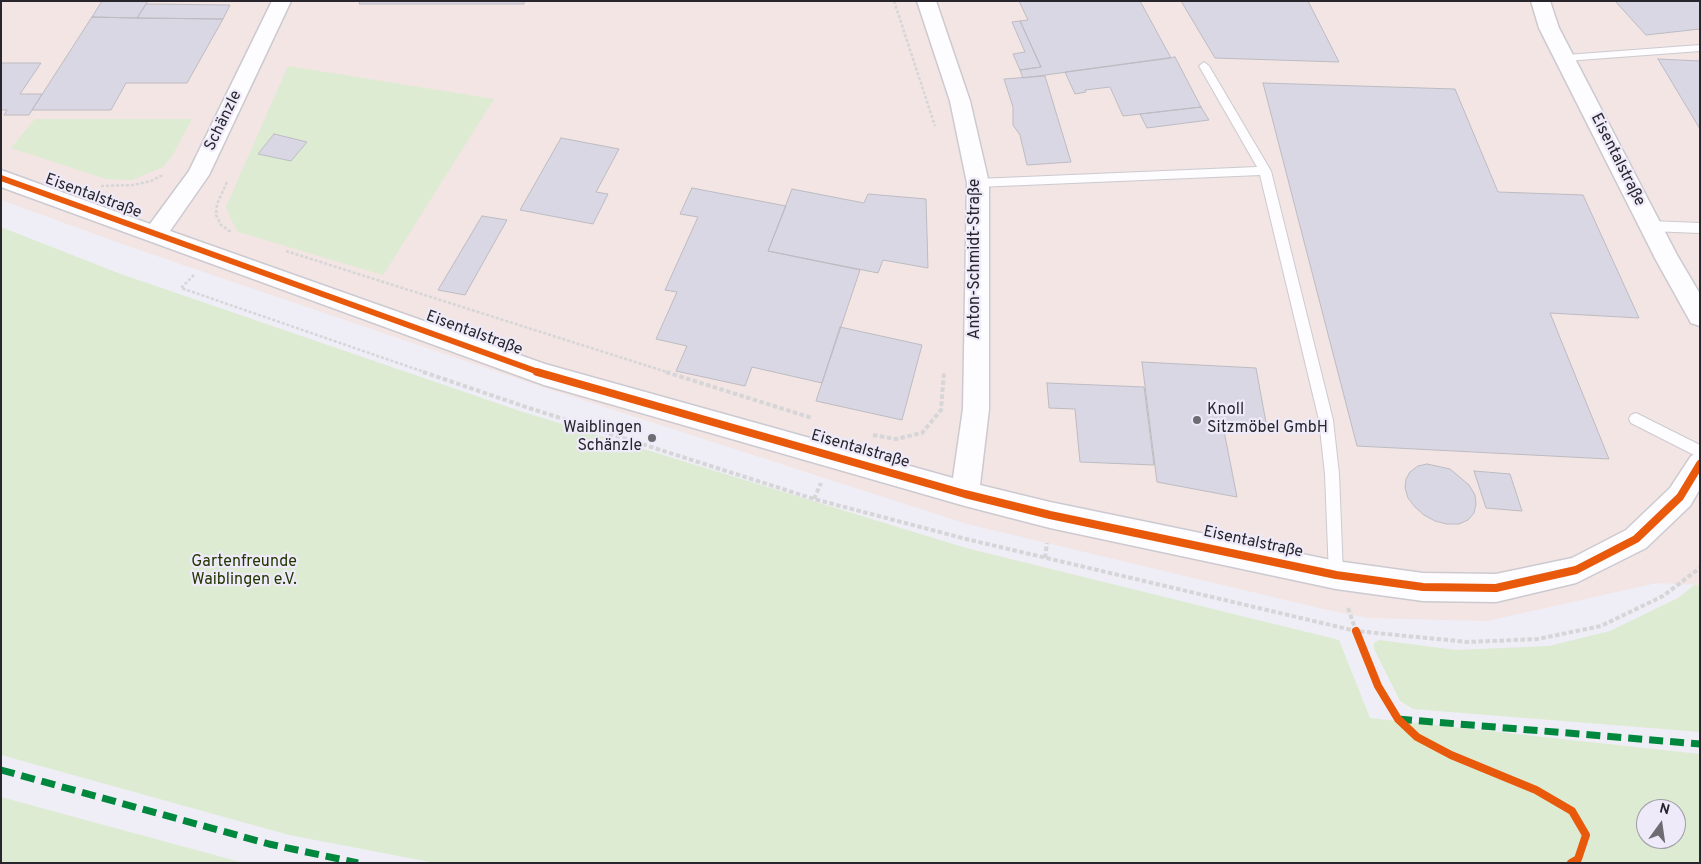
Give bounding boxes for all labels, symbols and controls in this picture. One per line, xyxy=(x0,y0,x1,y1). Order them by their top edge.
street label: Schänzle xyxy=(201,88,247,154)
street label: Eisentalstraße xyxy=(1585,110,1649,210)
street label: Eisentalstraße xyxy=(42,171,144,223)
street label: Anton-Schmidt-Straße xyxy=(966,179,986,339)
street label: Eisentalstraße xyxy=(423,308,525,360)
place label: Knoll Sitzmöbel GmbH xyxy=(1207,401,1328,439)
marker: Knoll Sitzmöbel GmbH xyxy=(1191,414,1203,426)
place label: Waiblingen Schänzle xyxy=(563,419,642,457)
street label: Eisentalstraße xyxy=(809,427,911,473)
marker: Waiblingen Schänzle xyxy=(646,432,658,444)
street label: Eisentalstraße xyxy=(1201,523,1305,563)
park label: Gartenfreunde Waiblingen e.V. xyxy=(191,553,297,591)
north arrow xyxy=(1636,799,1686,849)
text: N xyxy=(1658,800,1671,819)

